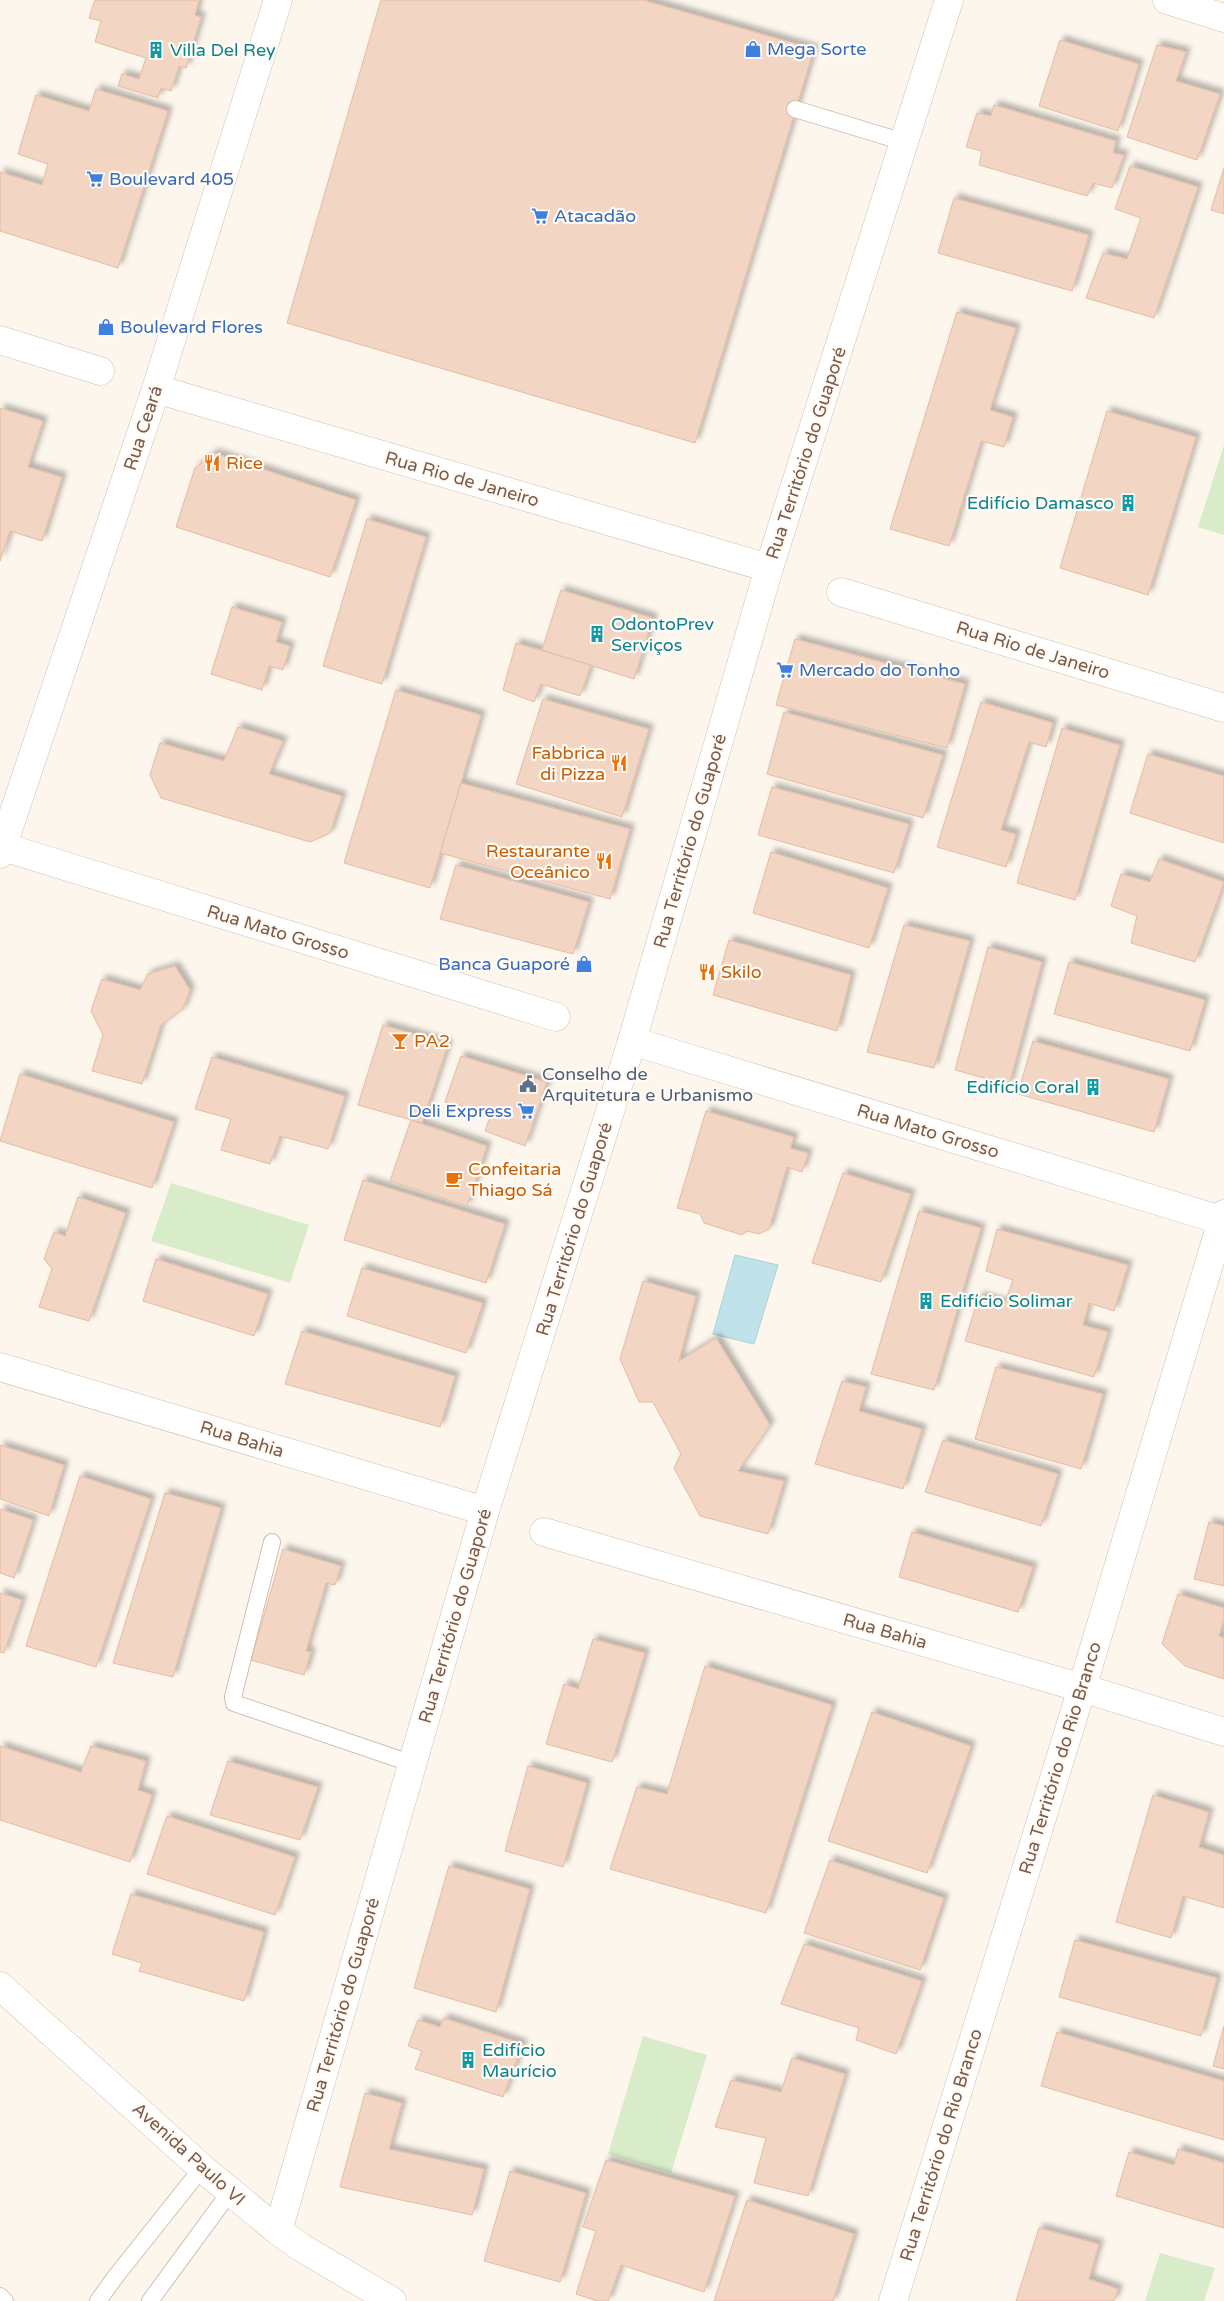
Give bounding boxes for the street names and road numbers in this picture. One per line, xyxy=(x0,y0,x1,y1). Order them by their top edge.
street label: Rua Território do Guaporé xyxy=(761,344,851,562)
street label: Rua Ceará xyxy=(119,383,167,473)
street label: Rua Rio de Janeiro xyxy=(382,446,542,512)
street label: Rua Rio de Janeiro xyxy=(954,616,1112,684)
street label: Rua Território do Guaporé xyxy=(649,731,731,951)
street label: Rua Mato Grosso xyxy=(204,900,352,964)
street label: Rua Mato Grosso xyxy=(854,1099,1002,1163)
street label: Rua Território do Guaporé xyxy=(531,1119,617,1339)
street label: Rua Bahia xyxy=(197,1416,287,1462)
street label: Rua Território do Guaporé xyxy=(414,1506,496,1726)
street label: Rua Bahia xyxy=(840,1608,930,1654)
street label: Rua Território do Rio Branco xyxy=(1014,1639,1106,1877)
street label: Rua Território do Guaporé xyxy=(302,1895,384,2115)
street label: Rua Território do Rio Branco xyxy=(895,2026,987,2264)
street label: Avenida Paulo VI xyxy=(128,2098,250,2210)

